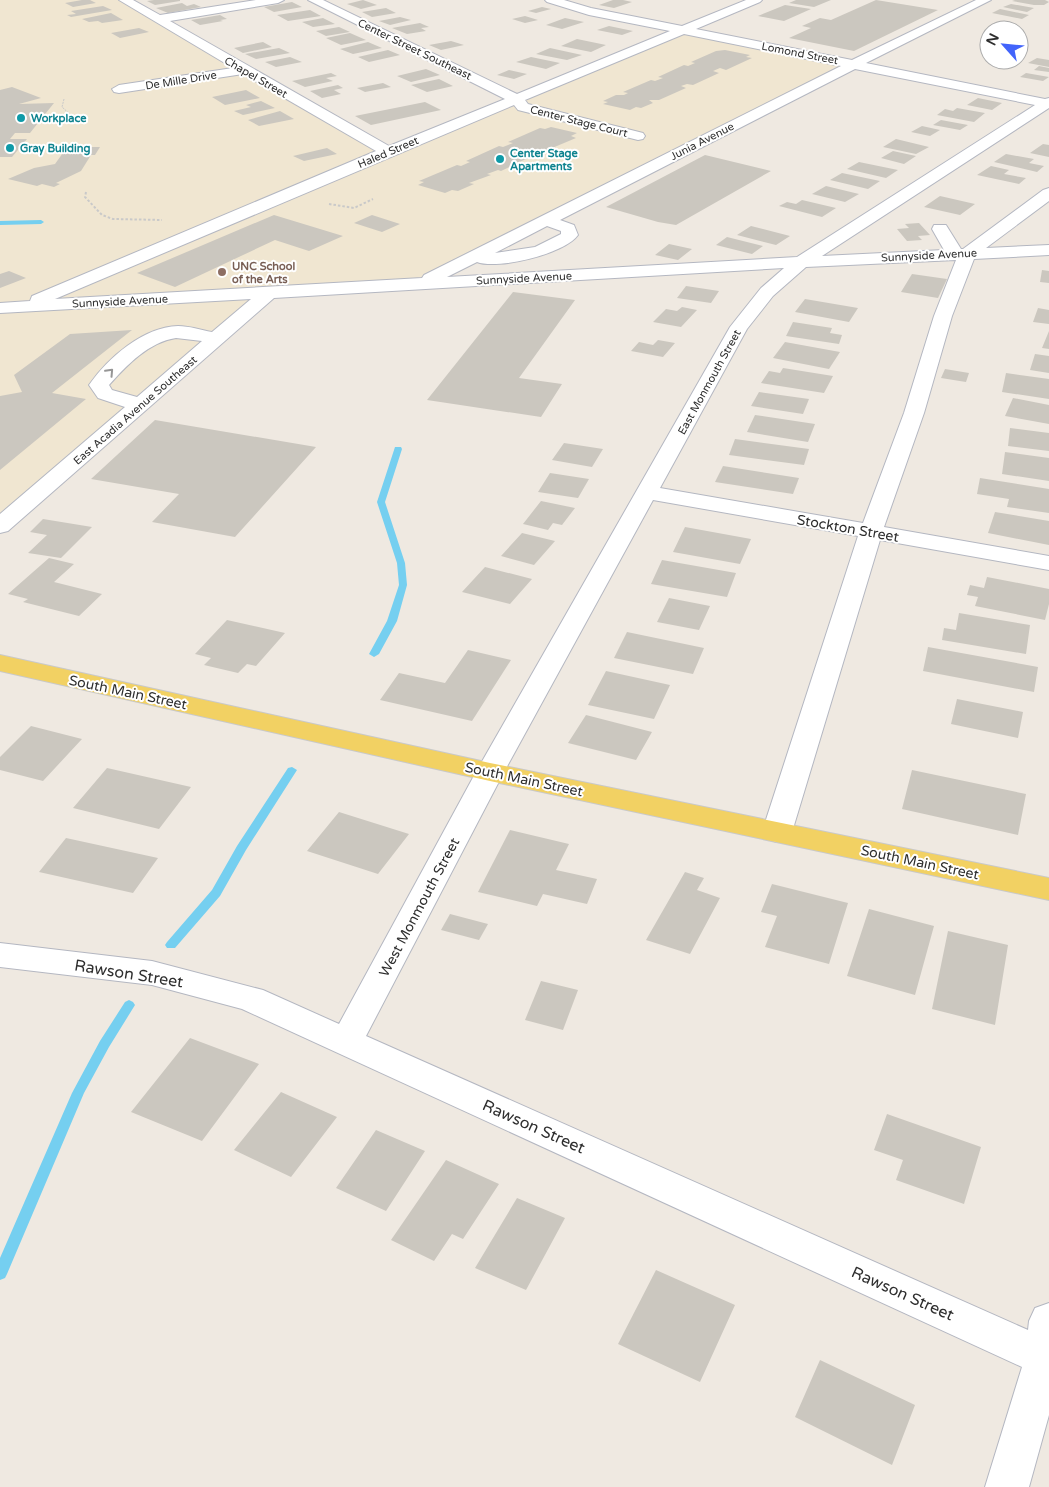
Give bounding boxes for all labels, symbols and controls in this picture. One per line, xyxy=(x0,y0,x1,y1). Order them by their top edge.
street label: Center Street Southeast xyxy=(356,16,474,83)
north arrow xyxy=(979,20,1029,70)
text: N xyxy=(983,30,1003,48)
street label: Lomond Street xyxy=(761,40,839,67)
street label: Chapel Street xyxy=(222,54,290,101)
street label: De Mille Drive xyxy=(144,68,218,93)
street label: Center Stage Court xyxy=(529,103,629,140)
marker: Workplace xyxy=(15,112,27,124)
place label: Workplace xyxy=(31,112,87,126)
street label: Junia Avenue xyxy=(668,120,736,163)
street label: Haled Street xyxy=(356,134,421,171)
marker: Gray Building xyxy=(4,142,16,154)
place label: Gray Building xyxy=(20,142,90,156)
place label: Center Stage Apartments xyxy=(510,147,579,174)
marker: Center Stage Apartments xyxy=(494,153,506,165)
street label: Sunnyside Avenue xyxy=(881,246,977,265)
place label: UNC School of the Arts xyxy=(232,260,295,286)
marker: UNC School of the Arts xyxy=(216,266,228,278)
street label: Sunnyside Avenue xyxy=(476,269,572,288)
street label: Sunnyside Avenue xyxy=(72,292,168,311)
street label: East Monmouth Street xyxy=(675,328,744,437)
street label: East Acadia Avenue Southeast xyxy=(71,353,200,468)
one-way arrow xyxy=(104,369,113,378)
street label: Stockton Street xyxy=(796,511,901,546)
street label: South Main Street xyxy=(67,672,189,713)
street label: South Main Street xyxy=(463,759,585,800)
street label: West Monmouth Street xyxy=(376,834,464,980)
street label: South Main Street xyxy=(859,842,981,883)
street label: Rawson Street xyxy=(73,956,185,992)
street label: Rawson Street xyxy=(479,1095,588,1158)
street label: Rawson Street xyxy=(848,1262,957,1325)

